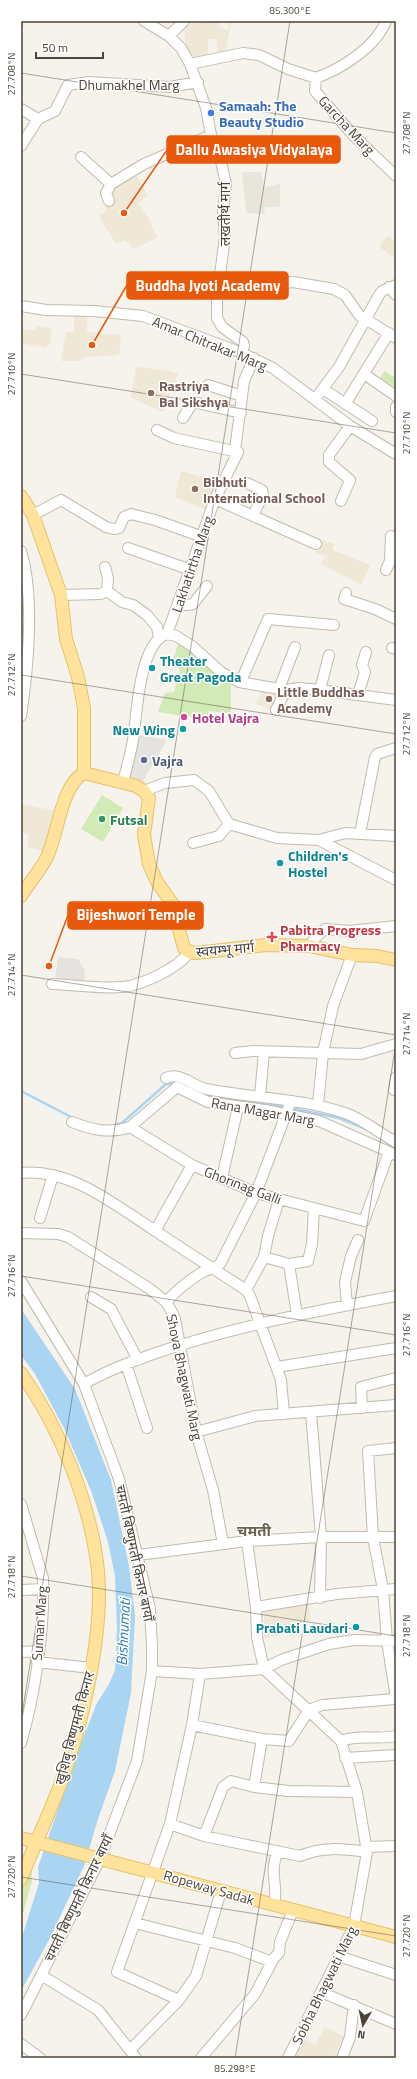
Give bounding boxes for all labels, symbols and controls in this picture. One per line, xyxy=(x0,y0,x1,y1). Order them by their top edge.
text: 85.300°E xyxy=(269,3,311,18)
scale bar xyxy=(36,34,103,60)
text: 50 m xyxy=(42,38,68,57)
text: 27.708°N xyxy=(4,53,19,95)
street label: Dhumakhel Marg xyxy=(78,74,180,95)
street label: Garcha Marg xyxy=(314,90,380,160)
place label: Samaah: The Beauty Studio xyxy=(219,95,304,132)
marker: Samaah: The Beauty Studio xyxy=(206,108,216,118)
text: 27.708°N xyxy=(399,112,414,154)
callout: Dallu Awasiya Vidyalaya xyxy=(167,136,340,163)
text: Dallu Awasiya Vidyalaya xyxy=(175,138,333,161)
street label: लखतीर्थ मार्ग xyxy=(214,181,235,246)
callout: Buddha Jyoti Academy xyxy=(127,272,288,299)
text: Buddha Jyoti Academy xyxy=(136,274,281,297)
street label: Amar Chitrakar Marg xyxy=(149,310,271,376)
text: 27.710°N xyxy=(4,353,19,395)
place label: Rastriya Bal Sikshya xyxy=(159,375,228,412)
marker: Rastriya Bal Sikshya xyxy=(146,388,156,398)
text: 27.710°N xyxy=(399,412,414,454)
place label: Bibhuti International School xyxy=(203,471,325,508)
marker: Bibhuti International School xyxy=(190,484,200,494)
street label: Lakhatirtha Marg xyxy=(166,513,218,615)
place label: Theater Great Pagoda xyxy=(160,650,241,687)
text: 27.712°N xyxy=(4,654,19,696)
marker: Theater Great Pagoda xyxy=(147,663,157,673)
place label: Little Buddhas Academy xyxy=(277,681,365,718)
marker: Little Buddhas Academy xyxy=(264,694,274,704)
place label: Hotel Vajra xyxy=(192,707,259,728)
marker: Hotel Vajra xyxy=(179,712,189,722)
text: 27.712°N xyxy=(399,713,414,755)
place label: New Wing xyxy=(113,719,176,740)
marker: New Wing xyxy=(178,724,188,734)
place label: Vajra xyxy=(152,750,183,771)
marker: Vajra xyxy=(139,755,149,765)
place label: Futsal xyxy=(110,809,148,830)
marker: Futsal xyxy=(97,814,107,824)
place label: Children's Hostel xyxy=(288,845,349,882)
marker: Children's Hostel xyxy=(275,858,285,868)
callout: Bijeshwori Temple xyxy=(68,902,203,929)
text: Bijeshwori Temple xyxy=(76,903,196,926)
place label: Pabitra Progress Pharmacy xyxy=(280,919,381,956)
marker: Pabitra Progress Pharmacy xyxy=(267,932,277,942)
street label: स्वयम्भू मार्ग xyxy=(195,936,256,962)
text: 27.714°N xyxy=(4,954,19,996)
text: 27.714°N xyxy=(399,1013,414,1055)
street label: Rana Magar Marg xyxy=(210,1092,316,1130)
street label: Ghorinag Galli xyxy=(201,1161,285,1209)
text: 27.716°N xyxy=(4,1255,19,1297)
street label: Shova Bhagwati Marg xyxy=(161,1312,209,1442)
text: 27.716°N xyxy=(399,1314,414,1356)
street label: चमती बिष्णुमती किनार बायाँ xyxy=(110,1483,160,1624)
district label: चमती xyxy=(237,1519,272,1542)
text: 27.718°N xyxy=(4,1556,19,1598)
street label: Suman Marg xyxy=(26,1585,52,1661)
water label: Bishnumati xyxy=(110,1596,136,1666)
text: 27.718°N xyxy=(399,1615,414,1657)
place label: Prabati Laudari xyxy=(256,1617,348,1638)
marker: Prabati Laudari xyxy=(351,1622,361,1632)
street label: खुशिबु बिष्णुमती किनार xyxy=(49,1669,99,1787)
street label: चमती बिष्णुमती किनार बायाँ xyxy=(38,1830,118,1965)
text: 27.720°N xyxy=(4,1856,19,1898)
street label: Ropeway Sadak xyxy=(161,1864,257,1910)
text: 27.720°N xyxy=(399,1915,414,1957)
street label: Sobha Bhagwati Marg xyxy=(286,1922,362,2048)
north arrow xyxy=(343,2005,383,2045)
text: N xyxy=(356,2026,366,2043)
text: 85.298°E xyxy=(214,2061,256,2076)

